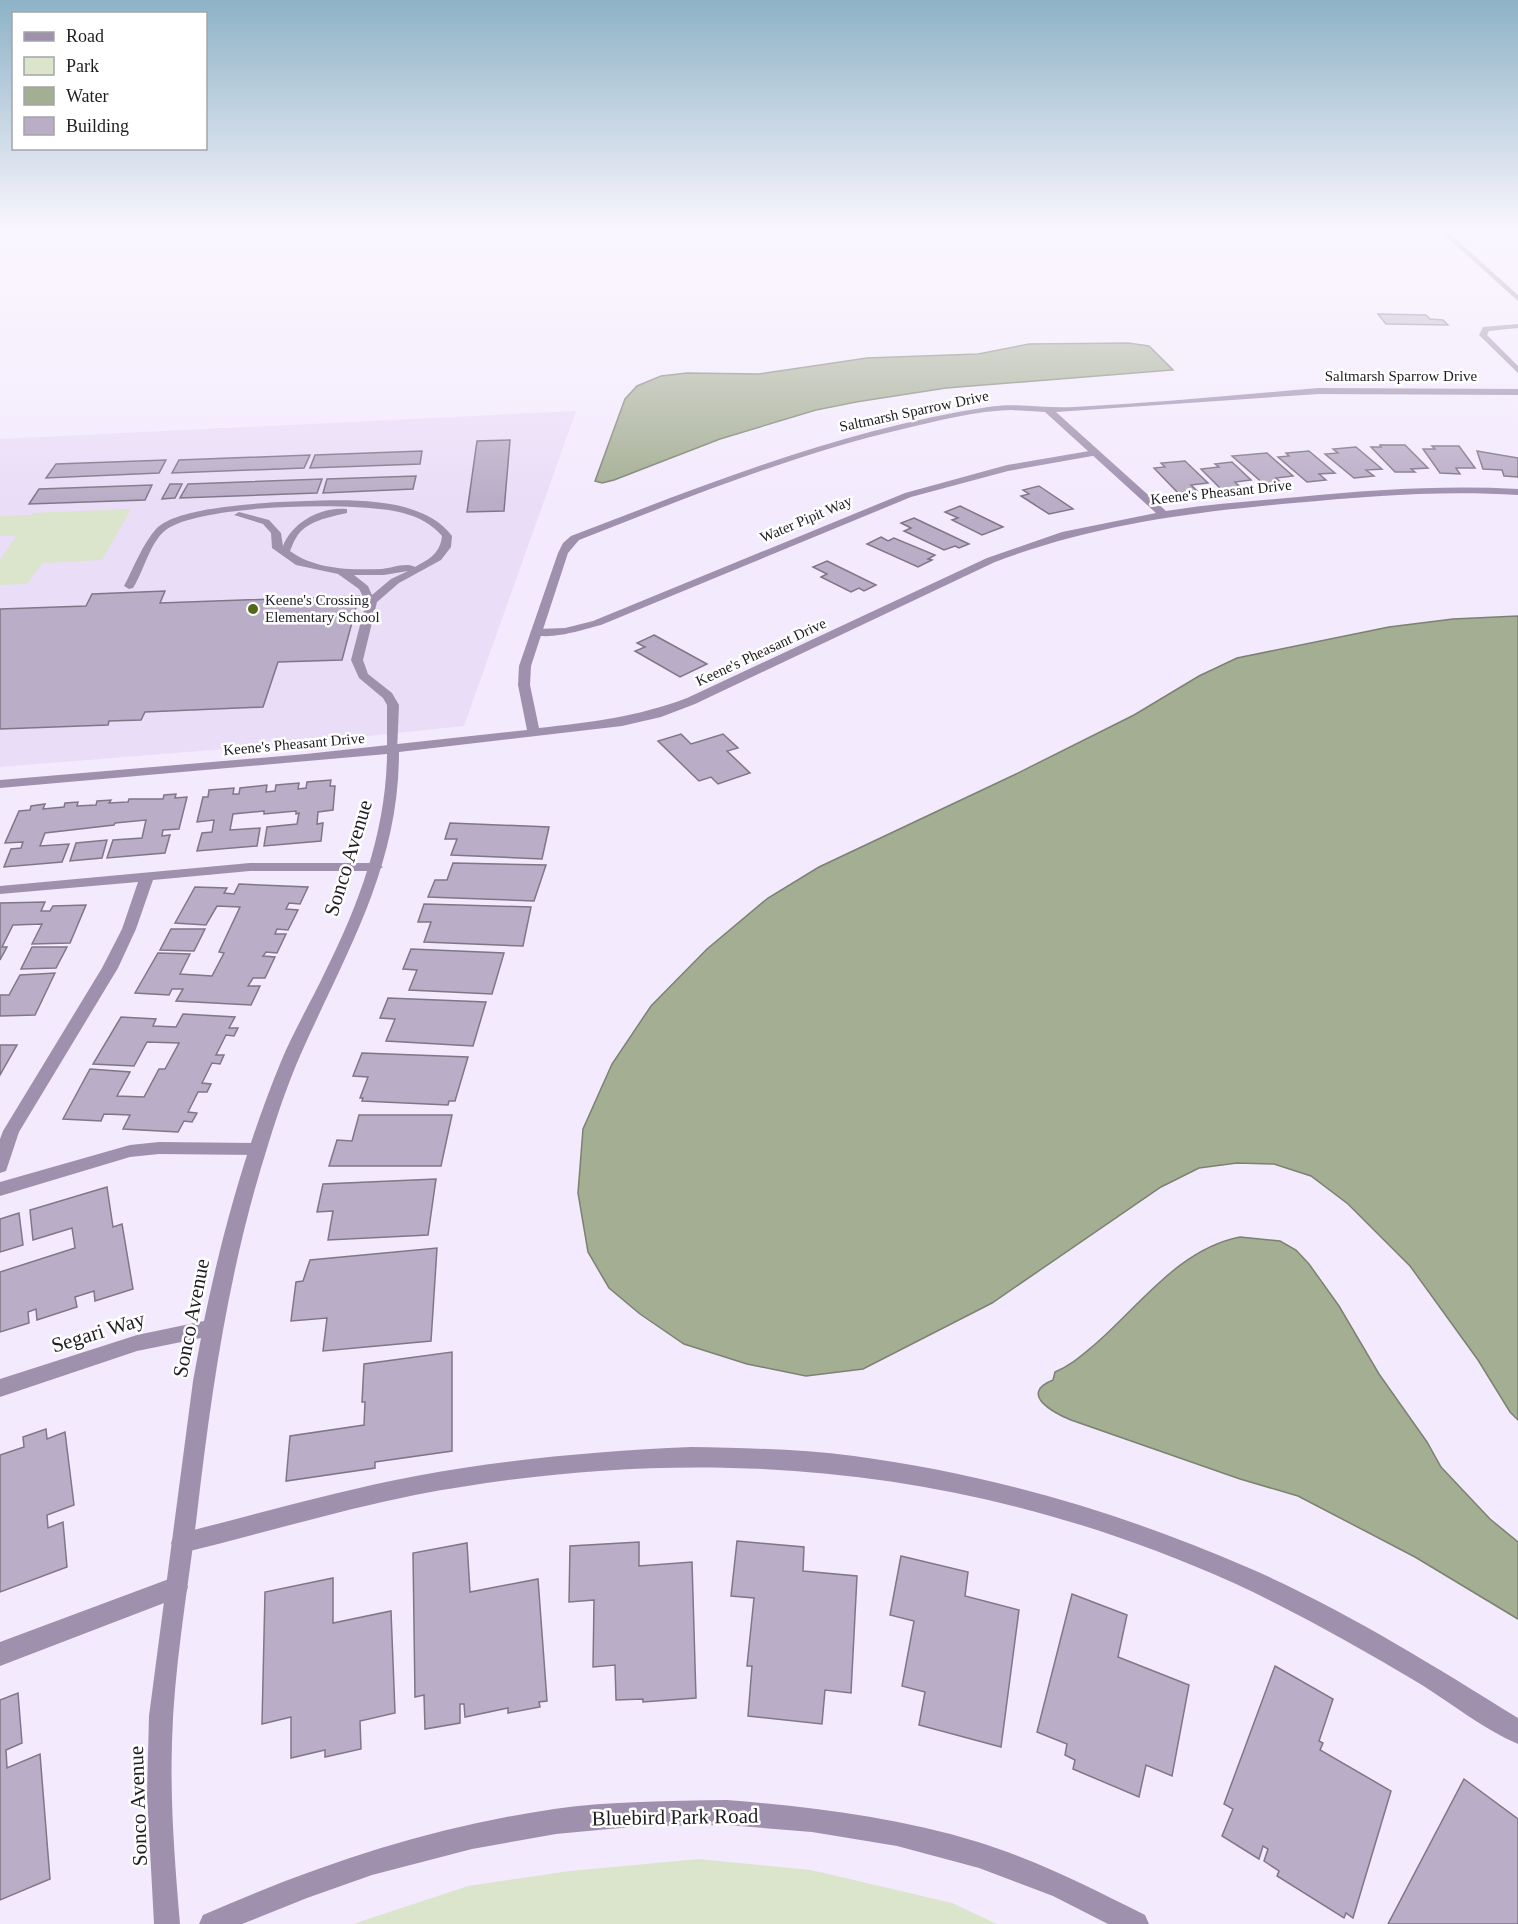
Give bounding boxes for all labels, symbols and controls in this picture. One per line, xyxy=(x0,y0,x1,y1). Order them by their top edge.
legend xyxy=(12,12,207,150)
text: Road xyxy=(66,26,104,46)
text: Park xyxy=(66,56,99,76)
text: Water xyxy=(66,86,109,106)
text: Building xyxy=(66,116,129,136)
street label: Saltmarsh Sparrow Drive xyxy=(1325,368,1478,384)
street label: Saltmarsh Sparrow Drive xyxy=(838,387,991,435)
street label: Keene's Pheasant Drive xyxy=(1150,477,1293,507)
street label: Water Pipit Way xyxy=(758,492,855,546)
place label: Keene's Crossing Elementary School xyxy=(265,592,380,625)
marker: Keene's Crossing Elementary School xyxy=(246,602,260,616)
street label: Keene's Pheasant Drive xyxy=(693,615,829,689)
street label: Keene's Pheasant Drive xyxy=(223,730,366,758)
street label: Sonco Avenue xyxy=(319,797,377,919)
street label: Sonco Avenue xyxy=(168,1257,214,1379)
street label: Segari Way xyxy=(48,1306,148,1358)
street label: Sonco Avenue xyxy=(124,1745,152,1867)
street label: Bluebird Park Road xyxy=(591,1804,759,1830)

